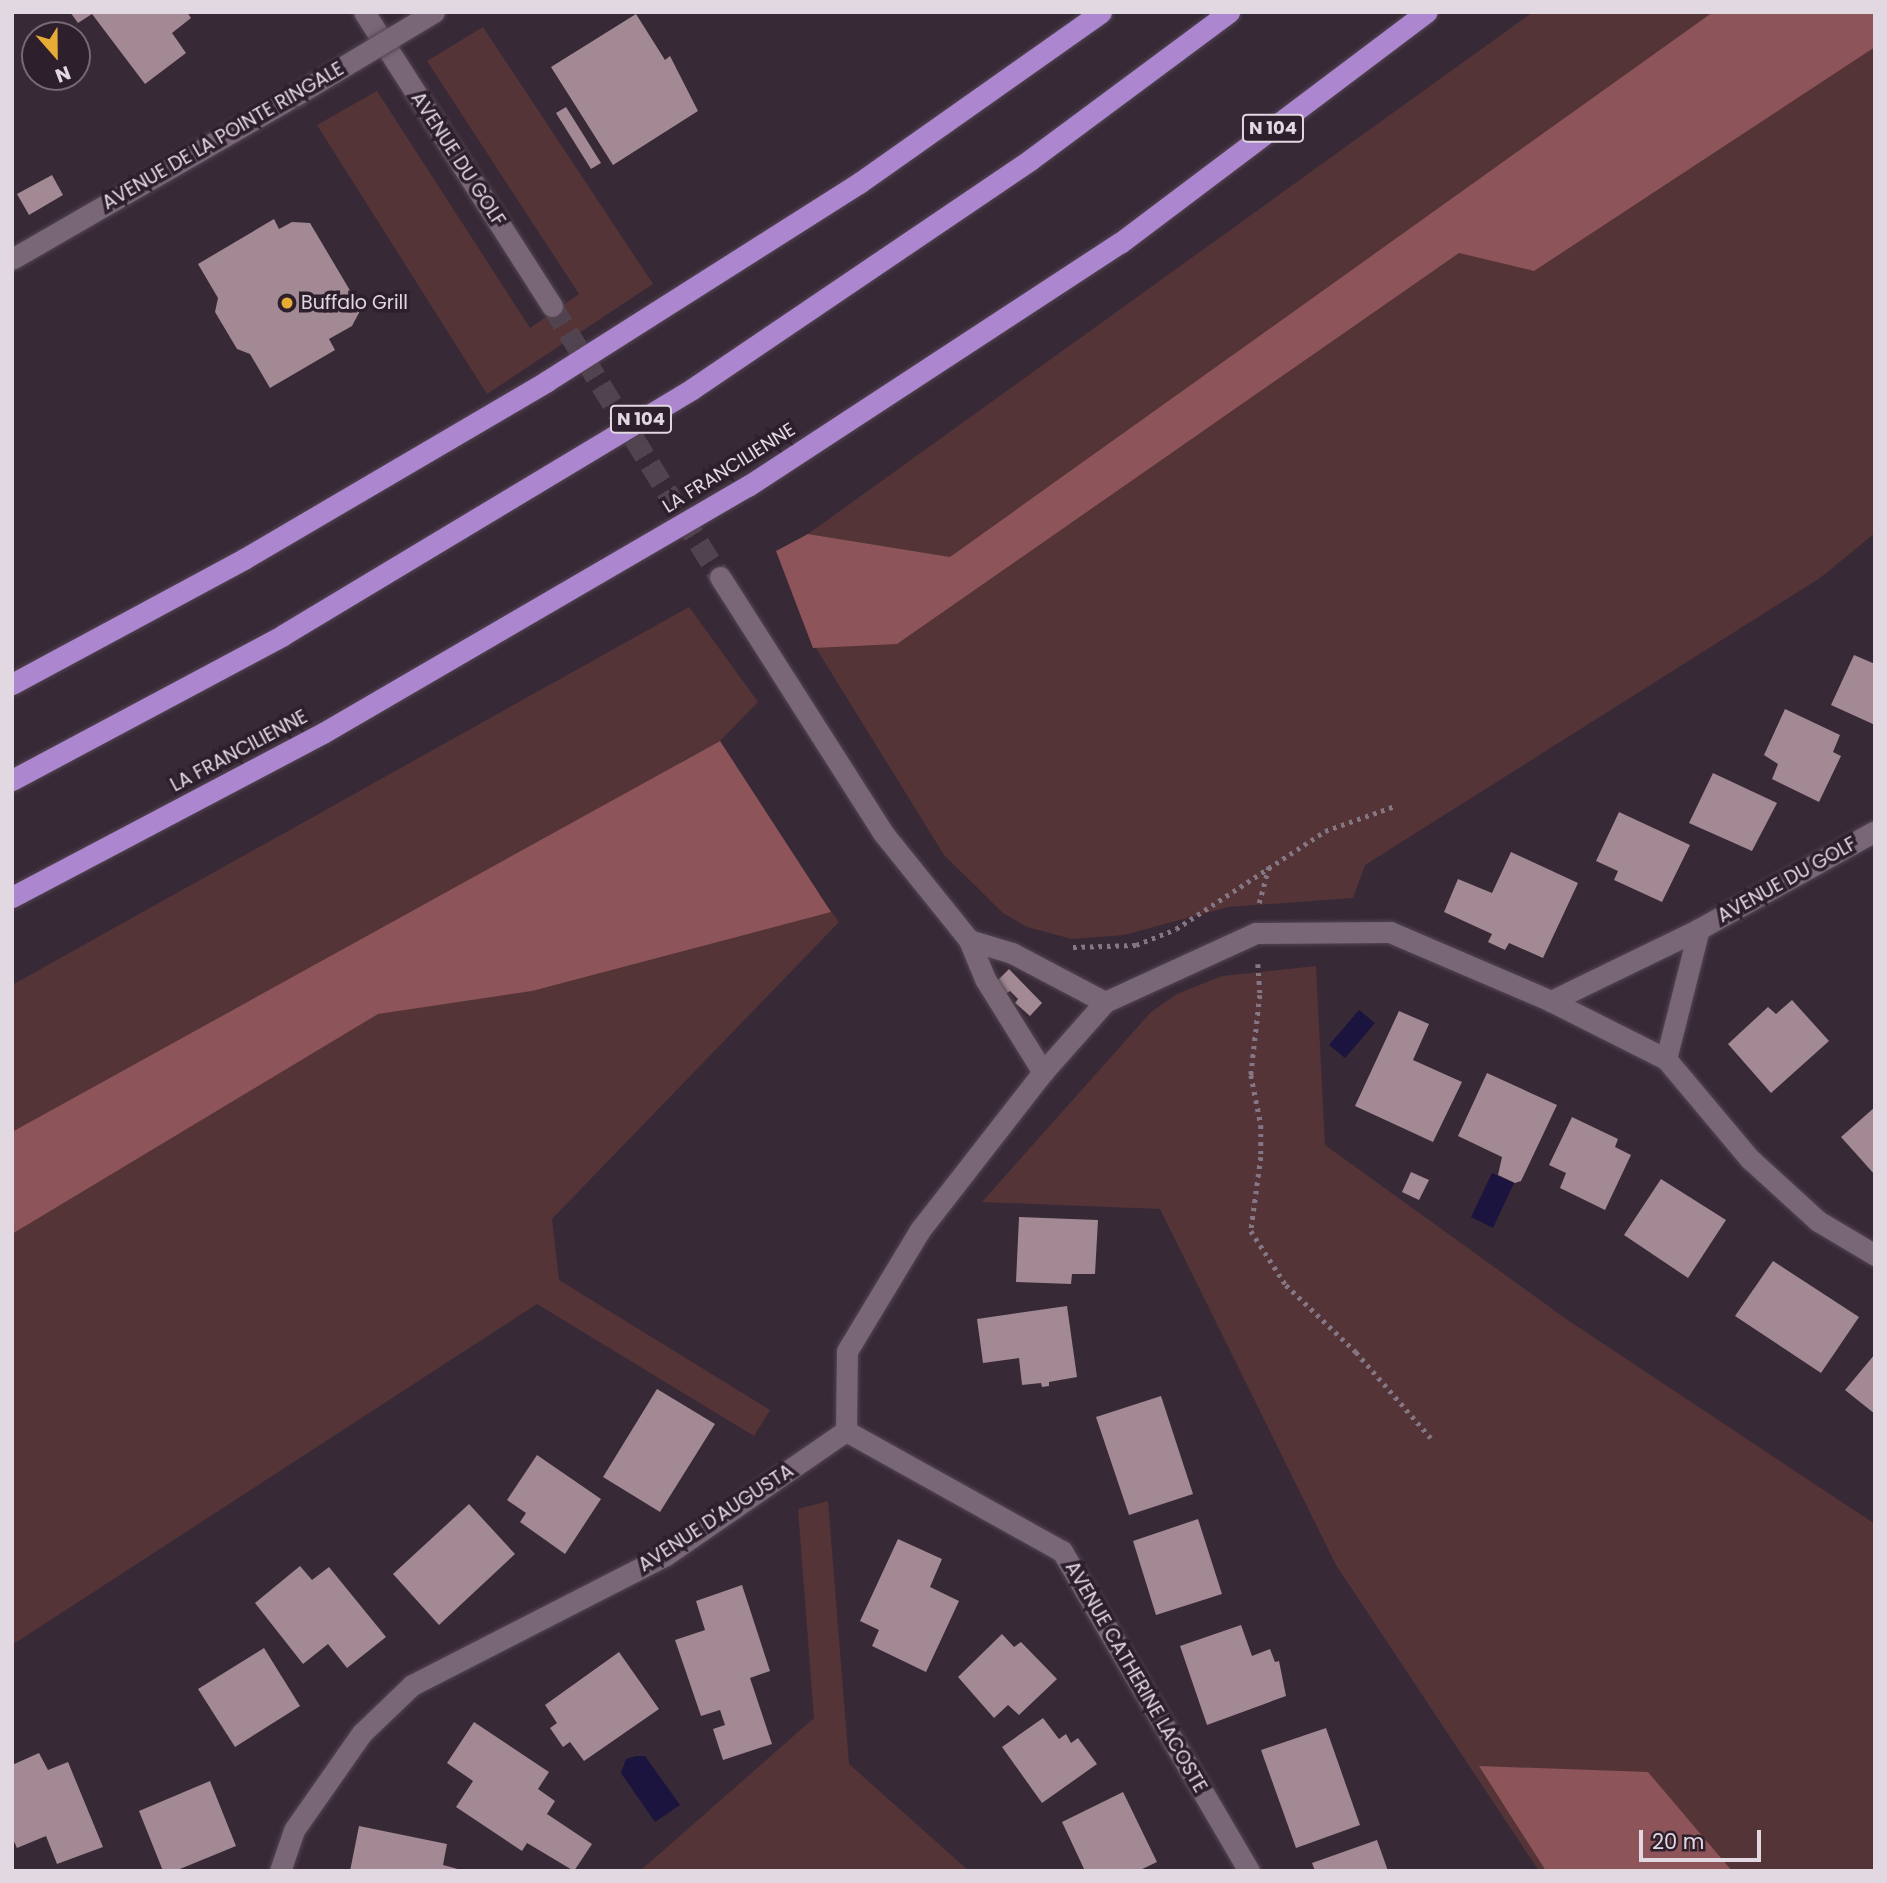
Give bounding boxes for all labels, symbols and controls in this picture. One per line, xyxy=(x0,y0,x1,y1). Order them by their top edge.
north arrow xyxy=(21,21,91,91)
street label: AVENUE DE LA POINTE RINGALE xyxy=(98,57,348,215)
text: N xyxy=(51,59,75,89)
street label: AVENUE DU GOLF xyxy=(406,88,510,230)
road number: N 104 xyxy=(1242,113,1304,142)
place label: Buffalo Grill xyxy=(301,292,408,314)
marker: Buffalo Grill xyxy=(279,295,295,311)
road number: N 104 xyxy=(610,404,672,433)
street label: LA FRANCILIENNE xyxy=(659,418,799,518)
street label: LA FRANCILIENNE xyxy=(167,705,311,797)
street label: AVENUE DU GOLF xyxy=(1714,832,1860,928)
street label: AVENUE D'AUGUSTA xyxy=(634,1459,798,1577)
street label: AVENUE CATHERINE LACOSTE xyxy=(1060,1557,1212,1797)
scale bar xyxy=(1642,1816,1764,1860)
text: 20 m xyxy=(1652,1827,1705,1856)

